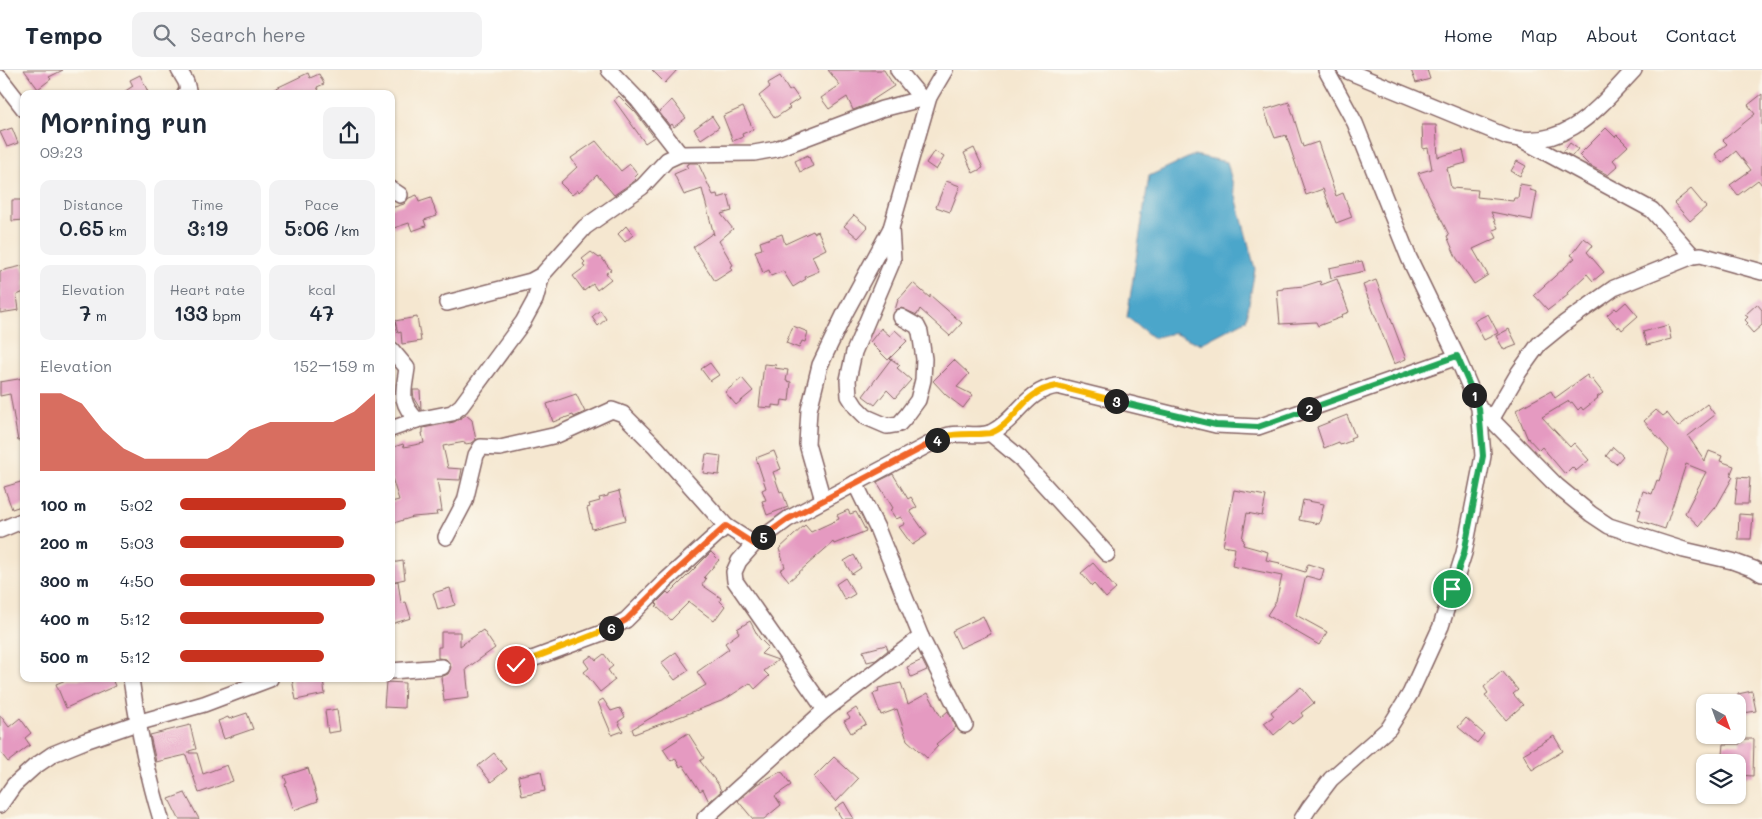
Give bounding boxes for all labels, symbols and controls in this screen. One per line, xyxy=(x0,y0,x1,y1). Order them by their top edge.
search box xyxy=(132,12,482,57)
text: Tempo xyxy=(25,19,102,50)
icon: search xyxy=(150,21,178,49)
text: Search here xyxy=(190,22,306,47)
text: Home xyxy=(1444,23,1493,47)
text: Map xyxy=(1521,23,1557,47)
text: About xyxy=(1585,23,1638,47)
text: Contact xyxy=(1666,23,1737,47)
text: Morning run xyxy=(40,104,207,140)
button: share xyxy=(323,107,375,159)
text: 09:23 xyxy=(40,141,83,162)
text: Distance xyxy=(63,195,123,214)
text: Time xyxy=(192,195,223,214)
text: Pace xyxy=(305,195,339,214)
text: 0.65 xyxy=(59,214,104,241)
text: 3:19 xyxy=(187,214,228,241)
text: 5:06 xyxy=(284,214,329,241)
text: km xyxy=(104,221,127,240)
text: /km xyxy=(329,221,360,240)
text: Elevation xyxy=(62,280,125,299)
text: Heart rate xyxy=(170,280,245,299)
text: kcal xyxy=(308,280,336,299)
text: 7 xyxy=(79,299,91,326)
text: 133 xyxy=(174,299,208,326)
text: 47 xyxy=(309,299,334,326)
text: m xyxy=(91,306,107,325)
text: bpm xyxy=(208,306,241,325)
text: Elevation xyxy=(40,355,112,376)
text: 152–159 m xyxy=(293,355,375,376)
pin: 1 xyxy=(1462,382,1486,408)
text: 1 xyxy=(1471,386,1478,405)
pin: 3 xyxy=(1104,388,1128,414)
text: 3 xyxy=(1112,392,1121,411)
pin: 2 xyxy=(1296,396,1322,422)
text: 2 xyxy=(1306,400,1313,419)
pin: 4 xyxy=(924,428,950,452)
text: 4 xyxy=(933,431,942,450)
text: 100 m xyxy=(40,494,86,515)
text: 5:02 xyxy=(120,494,153,515)
pin: 5 xyxy=(750,524,776,550)
text: 5 xyxy=(759,528,768,547)
text: 200 m xyxy=(40,532,88,553)
text: 5:03 xyxy=(120,532,154,553)
pin xyxy=(1431,568,1473,610)
text: 300 m xyxy=(40,570,89,591)
text: 4:50 xyxy=(120,570,154,591)
icon: arrive xyxy=(1438,575,1466,603)
text: 400 m xyxy=(40,608,89,629)
text: 5:12 xyxy=(120,608,150,629)
pin: 6 xyxy=(598,616,624,640)
text: 6 xyxy=(607,619,616,638)
pin xyxy=(495,644,537,686)
text: 500 m xyxy=(40,646,88,667)
text: 5:12 xyxy=(120,646,150,667)
icon: check xyxy=(502,651,530,679)
north arrow xyxy=(1696,694,1746,744)
map controls xyxy=(1696,694,1746,804)
button: layers xyxy=(1696,754,1746,804)

